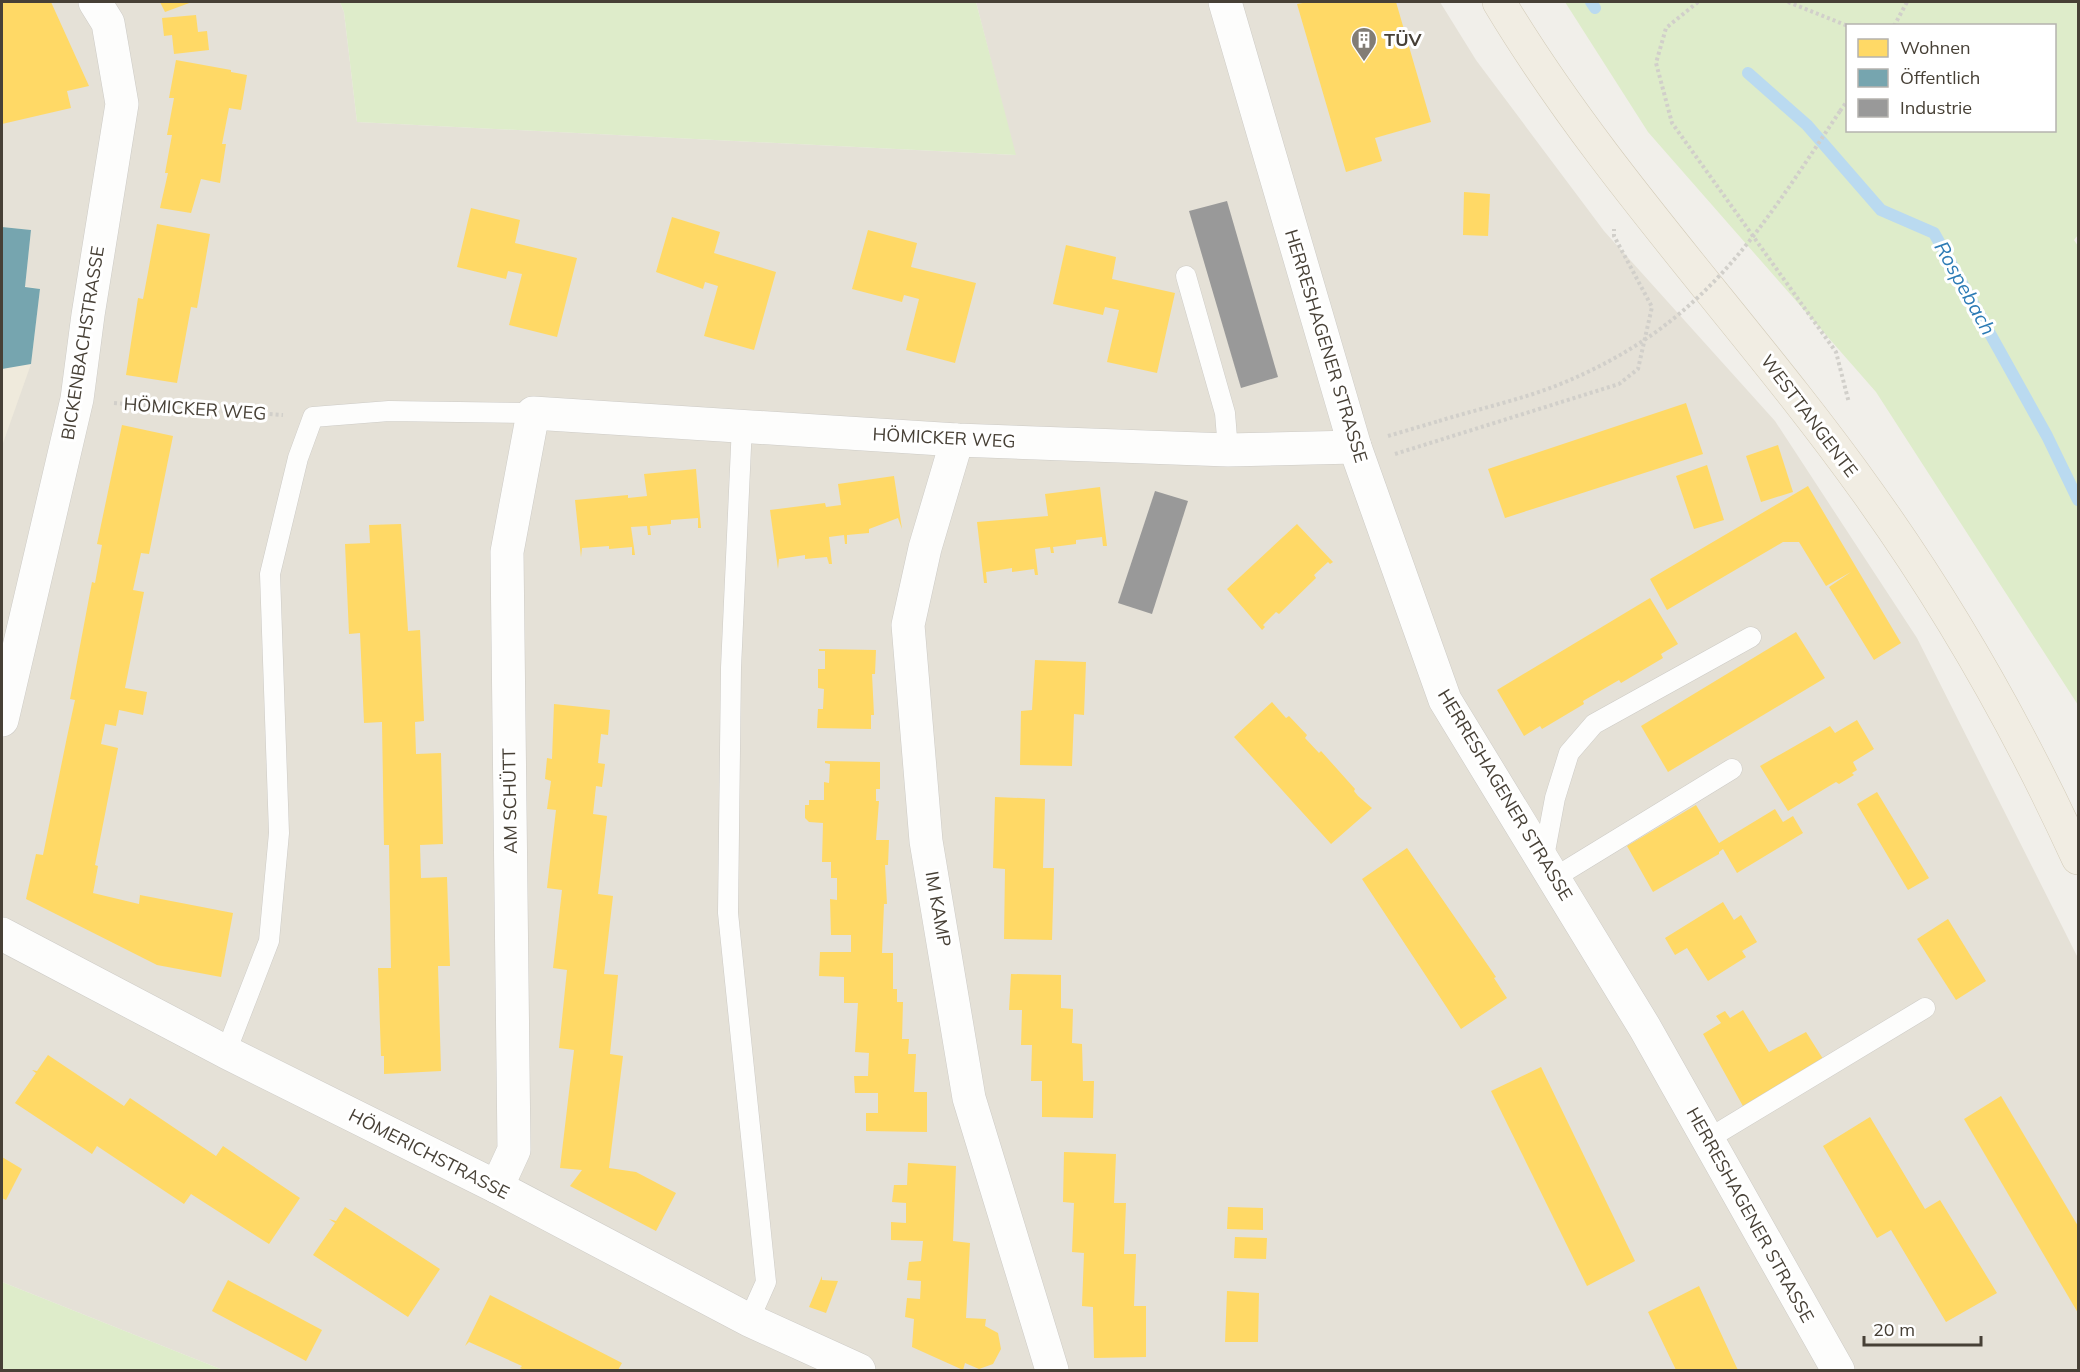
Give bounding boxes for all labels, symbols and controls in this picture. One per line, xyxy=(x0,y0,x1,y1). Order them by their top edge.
legend xyxy=(1846,24,2056,132)
building icon: TÜV xyxy=(1349,25,1379,63)
place label: TÜV xyxy=(1384,28,1422,51)
text: Wohnen xyxy=(1900,36,1971,59)
text: Öffentlich xyxy=(1900,66,1980,89)
text: Industrie xyxy=(1900,96,1972,119)
street label: HERRESHAGENER STRASSE xyxy=(1280,226,1373,465)
water label: Rospebach xyxy=(1929,236,2001,339)
street label: BICKENBACHSTRASSE xyxy=(56,244,109,442)
street label: WESTTANGENTE xyxy=(1756,350,1863,481)
street label: HÖMICKER WEG xyxy=(123,392,267,425)
street label: HÖMICKER WEG xyxy=(872,422,1016,453)
street label: HERRESHAGENER STRASSE xyxy=(1433,685,1578,905)
street label: AM SCHÜTT xyxy=(497,748,522,854)
street label: IM KAMP xyxy=(921,869,956,948)
street label: HÖMERICHSTRASSE xyxy=(345,1103,513,1204)
street label: HERRESHAGENER STRASSE xyxy=(1682,1103,1819,1327)
scale bar xyxy=(1864,1309,1981,1347)
text: 20 m xyxy=(1873,1318,1915,1341)

